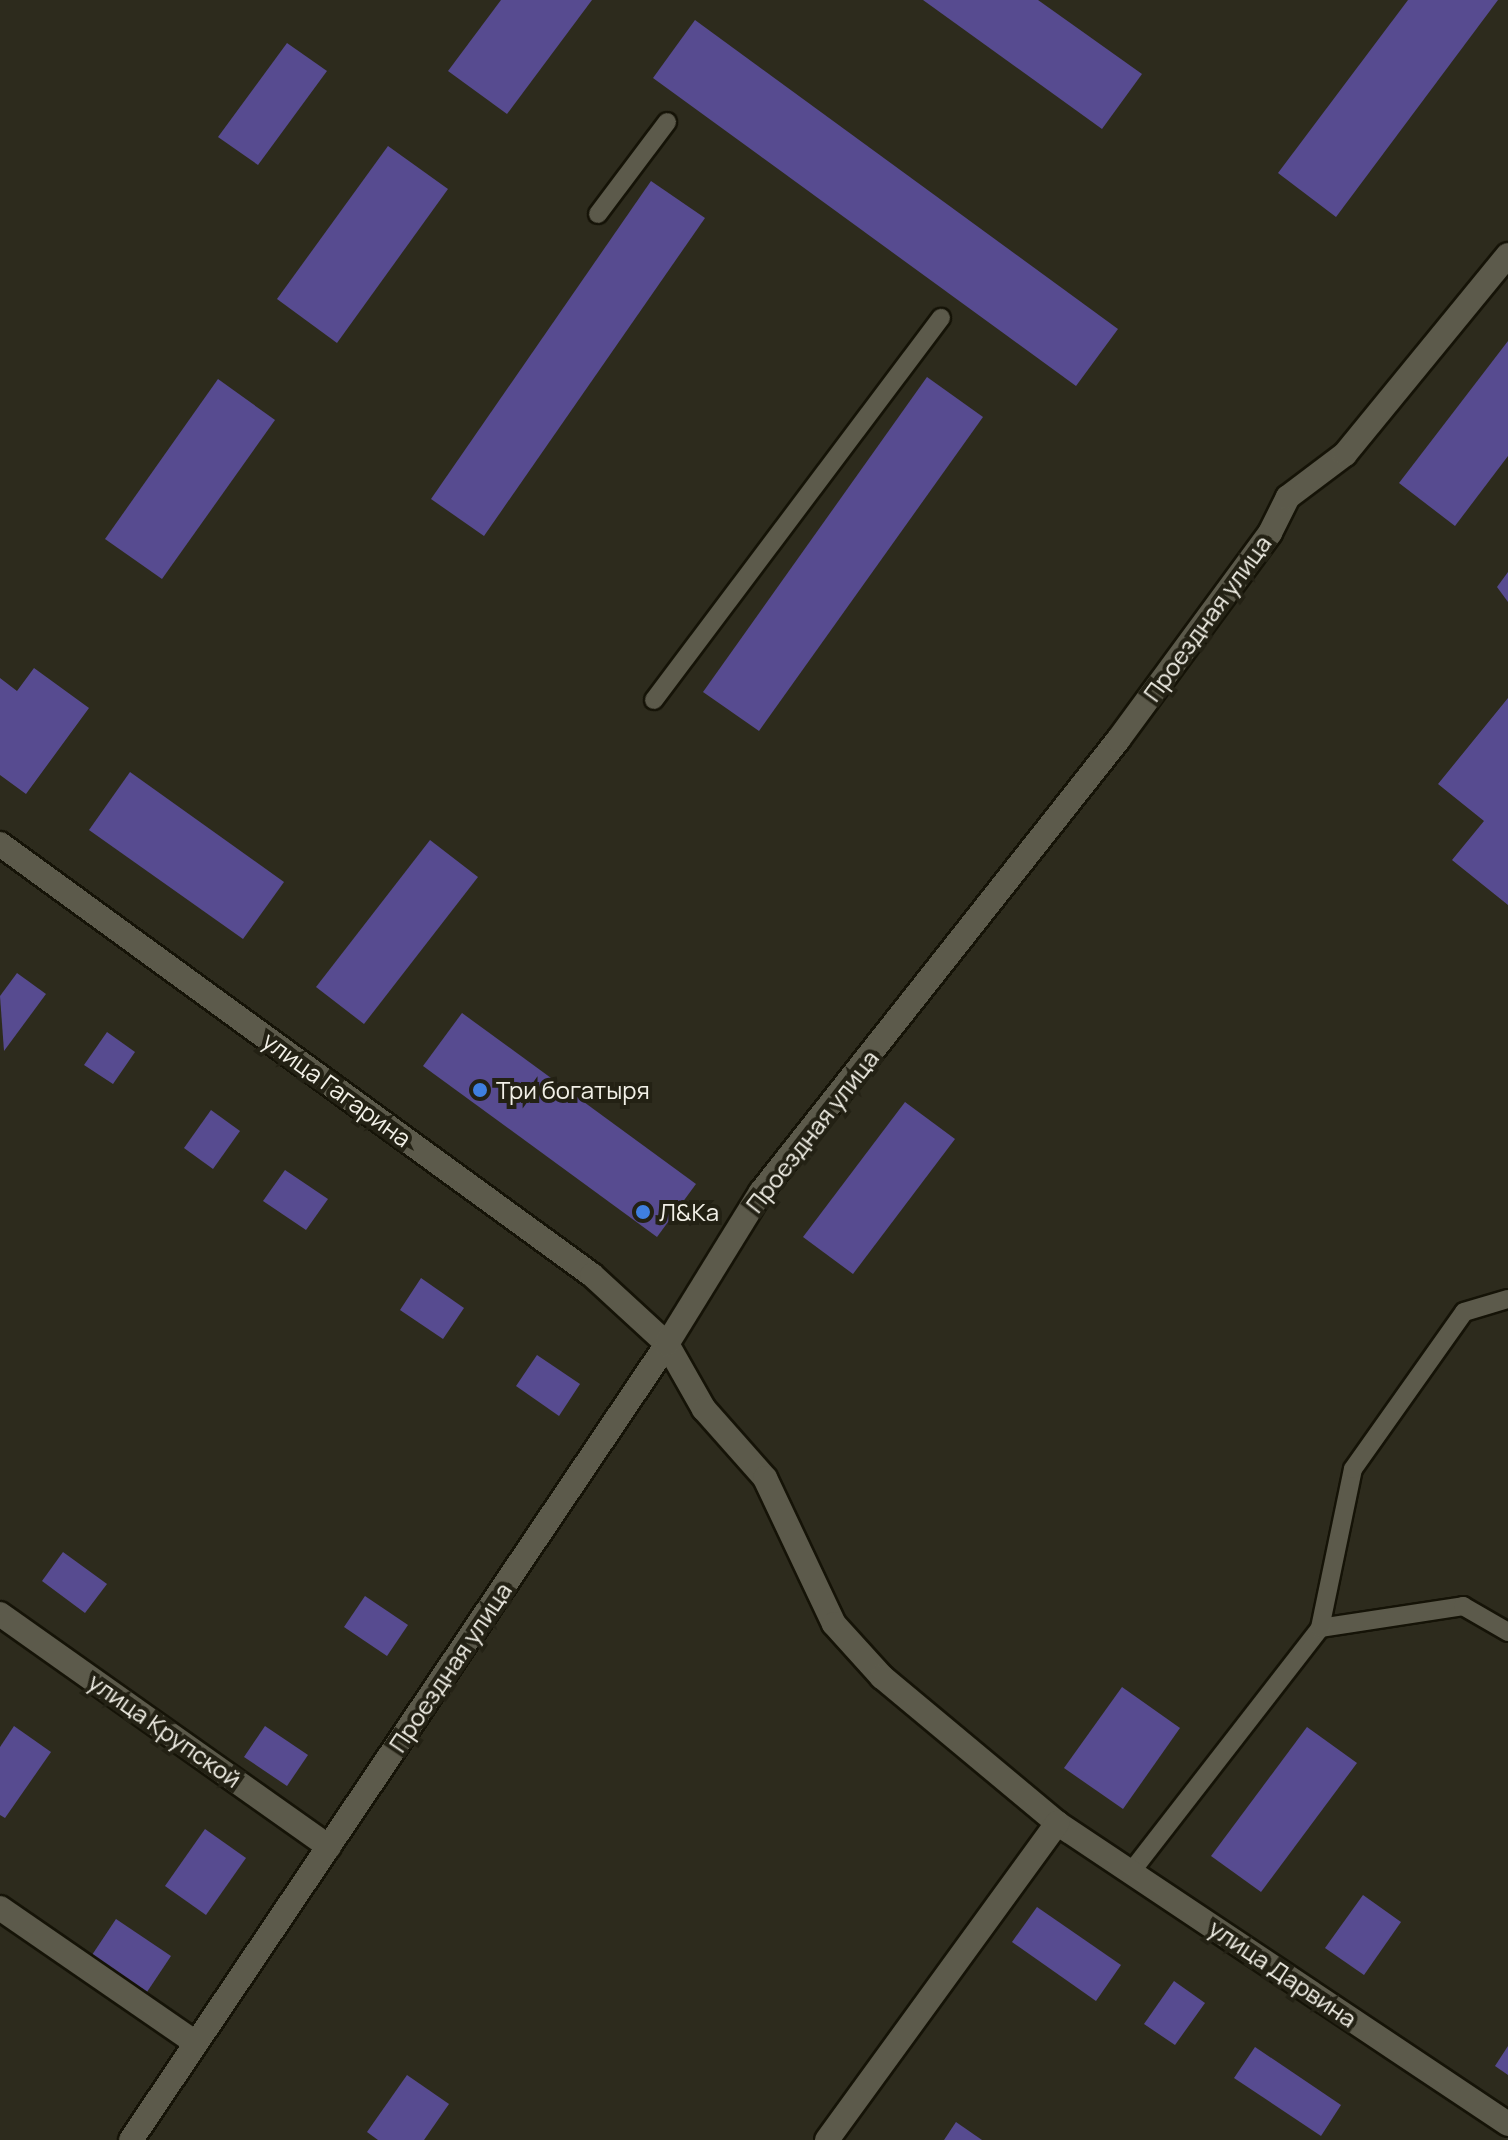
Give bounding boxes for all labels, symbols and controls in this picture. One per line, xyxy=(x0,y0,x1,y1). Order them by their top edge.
street label: Проездная улица xyxy=(1137,529,1277,707)
street label: улица Гагарина xyxy=(257,1026,417,1152)
street label: Проездная улица xyxy=(740,1044,884,1218)
place label: Три богатыря xyxy=(496,1076,650,1104)
marker: Три богатыря xyxy=(471,1081,489,1099)
place label: Л&Ка xyxy=(659,1198,719,1226)
marker: Л&Ка xyxy=(634,1203,652,1221)
street label: Проездная улица xyxy=(383,1577,517,1757)
street label: улица Крупской xyxy=(83,1667,247,1793)
street label: улица Дарвина xyxy=(1204,1913,1362,2033)

